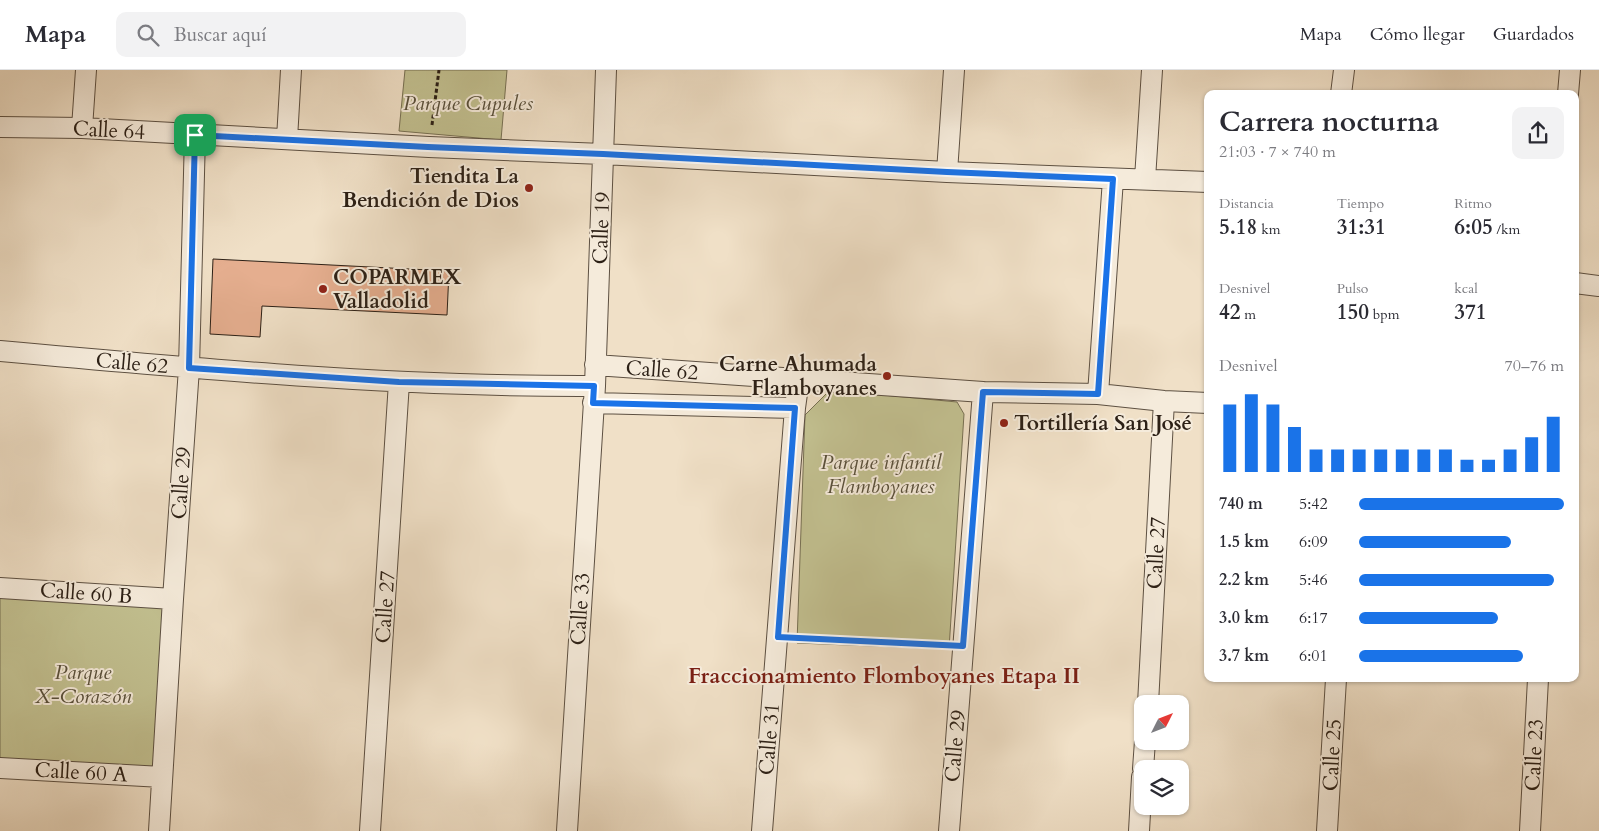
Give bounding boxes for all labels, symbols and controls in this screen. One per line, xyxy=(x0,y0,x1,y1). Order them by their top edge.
search box xyxy=(116,12,466,57)
text: Mapa xyxy=(25,18,86,51)
icon: search xyxy=(134,21,162,49)
text: Buscar aquí xyxy=(174,22,267,48)
text: Mapa xyxy=(1300,22,1342,47)
text: Cómo llegar xyxy=(1370,22,1465,47)
text: Guardados xyxy=(1493,22,1574,47)
park label: Parque Cupules xyxy=(403,89,533,118)
text: Carrera nocturna xyxy=(1219,103,1439,141)
button: share xyxy=(1512,107,1564,159)
street label: Calle 64 xyxy=(72,114,146,147)
pin xyxy=(174,114,216,156)
icon: arrive xyxy=(181,121,209,149)
text: 21:03 · 7 × 740 m xyxy=(1219,141,1336,163)
place label: Tiendita La Bendición de Dios xyxy=(342,162,520,215)
marker: Tiendita La Bendición de Dios xyxy=(523,182,535,194)
street label: Calle 19 xyxy=(586,191,617,265)
text: Distancia xyxy=(1219,194,1274,213)
text: Tiempo xyxy=(1337,194,1384,213)
text: Ritmo xyxy=(1454,194,1492,213)
text: 5.18 xyxy=(1219,213,1257,242)
text: 31:31 xyxy=(1337,213,1386,242)
text: 6:05 xyxy=(1454,213,1493,242)
text: km xyxy=(1257,220,1280,239)
text: /km xyxy=(1493,220,1520,239)
place label: COPARMEX Valladolid xyxy=(333,263,462,316)
text: Desnivel xyxy=(1219,279,1270,298)
text: Pulso xyxy=(1337,279,1368,298)
text: kcal xyxy=(1454,279,1478,298)
marker: COPARMEX Valladolid xyxy=(317,283,329,295)
text: 42 xyxy=(1219,298,1241,327)
text: 150 xyxy=(1337,298,1369,327)
text: 371 xyxy=(1454,298,1487,327)
text: m xyxy=(1241,305,1256,324)
text: bpm xyxy=(1369,305,1400,324)
street label: Calle 62 xyxy=(95,346,170,381)
place label: Carne Ahumada Flamboyanes xyxy=(719,350,878,403)
street label: Calle 62 xyxy=(625,354,699,388)
text: Desnivel xyxy=(1219,355,1278,377)
text: 70–76 m xyxy=(1505,355,1564,377)
marker: Carne Ahumada Flamboyanes xyxy=(881,370,893,382)
place label: Tortillería San José xyxy=(1014,409,1192,438)
marker: Tortillería San José xyxy=(998,417,1010,429)
street label: Calle 29 xyxy=(165,446,199,520)
park label: Parque infantil Flamboyanes xyxy=(821,448,943,501)
text: 740 m xyxy=(1219,493,1263,515)
text: 5:42 xyxy=(1299,493,1328,515)
street label: Calle 27 xyxy=(1140,516,1173,590)
text: 1.5 km xyxy=(1219,531,1269,553)
text: 6:09 xyxy=(1299,531,1328,553)
text: 2.2 km xyxy=(1219,569,1269,591)
text: 5:46 xyxy=(1299,569,1328,591)
street label: Calle 27 xyxy=(369,570,403,644)
street label: Calle 33 xyxy=(564,572,597,646)
street label: Calle 60 B xyxy=(39,576,133,611)
text: 3.0 km xyxy=(1219,607,1269,629)
text: 6:17 xyxy=(1299,607,1328,629)
text: 3.7 km xyxy=(1219,645,1269,667)
text: 6:01 xyxy=(1299,645,1328,667)
park label: Parque X-Corazón xyxy=(35,658,132,711)
district label: Fraccionamiento Flomboyanes Etapa II xyxy=(688,661,1080,691)
north arrow xyxy=(1134,695,1189,750)
map controls xyxy=(1134,695,1189,815)
street label: Calle 31 xyxy=(752,702,787,776)
street label: Calle 29 xyxy=(938,708,973,783)
street label: Calle 25 xyxy=(1316,718,1349,792)
street label: Calle 23 xyxy=(1518,718,1551,792)
street label: Calle 60 A xyxy=(34,756,128,789)
button: layers xyxy=(1134,760,1189,815)

